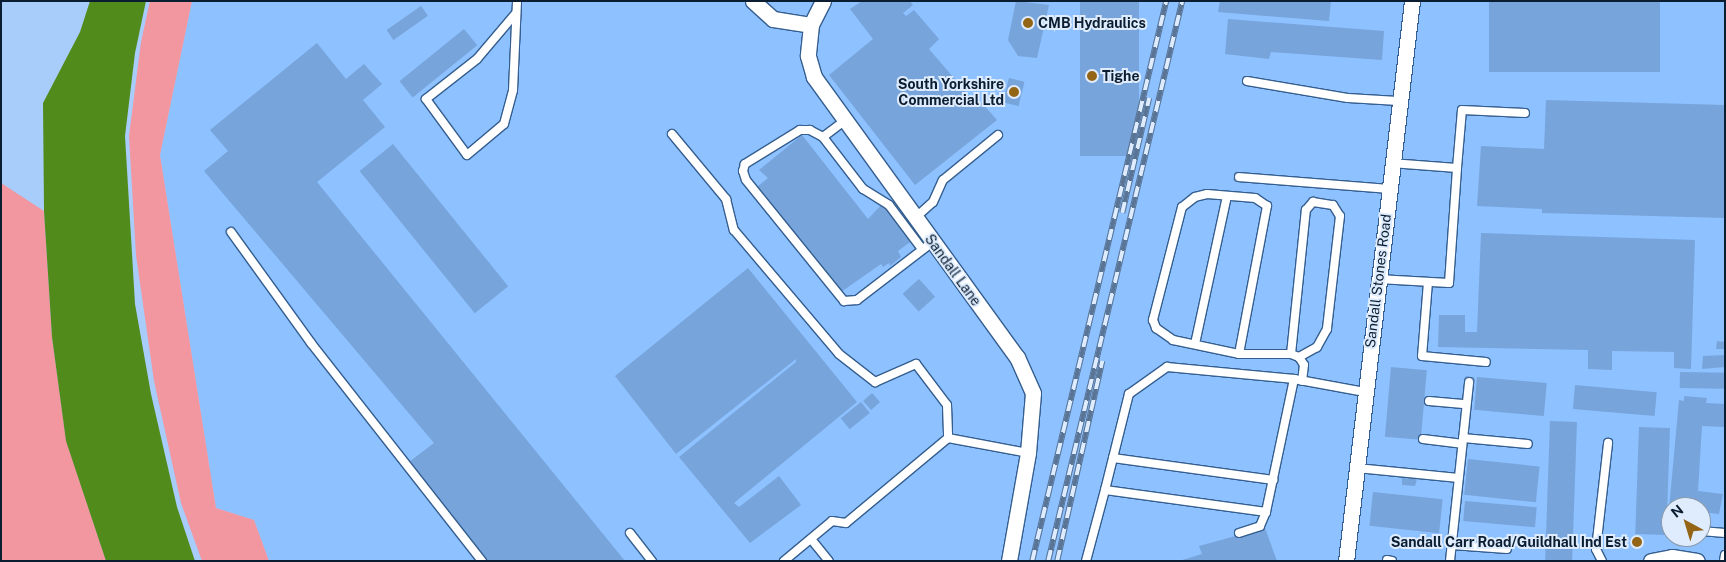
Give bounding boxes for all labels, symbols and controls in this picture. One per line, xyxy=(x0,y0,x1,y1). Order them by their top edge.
place label: CMB Hydraulics xyxy=(1038,15,1146,31)
marker: CMB Hydraulics xyxy=(1022,17,1034,29)
place label: Tighe xyxy=(1102,68,1139,84)
marker: Tighe xyxy=(1086,70,1098,82)
place label: South Yorkshire Commercial Ltd xyxy=(898,76,1004,108)
marker: South Yorkshire Commercial Ltd xyxy=(1008,86,1020,98)
street label: Sandall Stones Road xyxy=(1361,213,1395,349)
street label: Sandall Lane xyxy=(921,231,985,309)
north arrow xyxy=(1661,497,1711,547)
text: N xyxy=(1668,501,1686,521)
place label: Sandall Carr Road/Guildhall Ind Est xyxy=(1391,534,1627,550)
marker: Sandall Carr Road/Guildhall Ind Est xyxy=(1631,536,1643,548)

